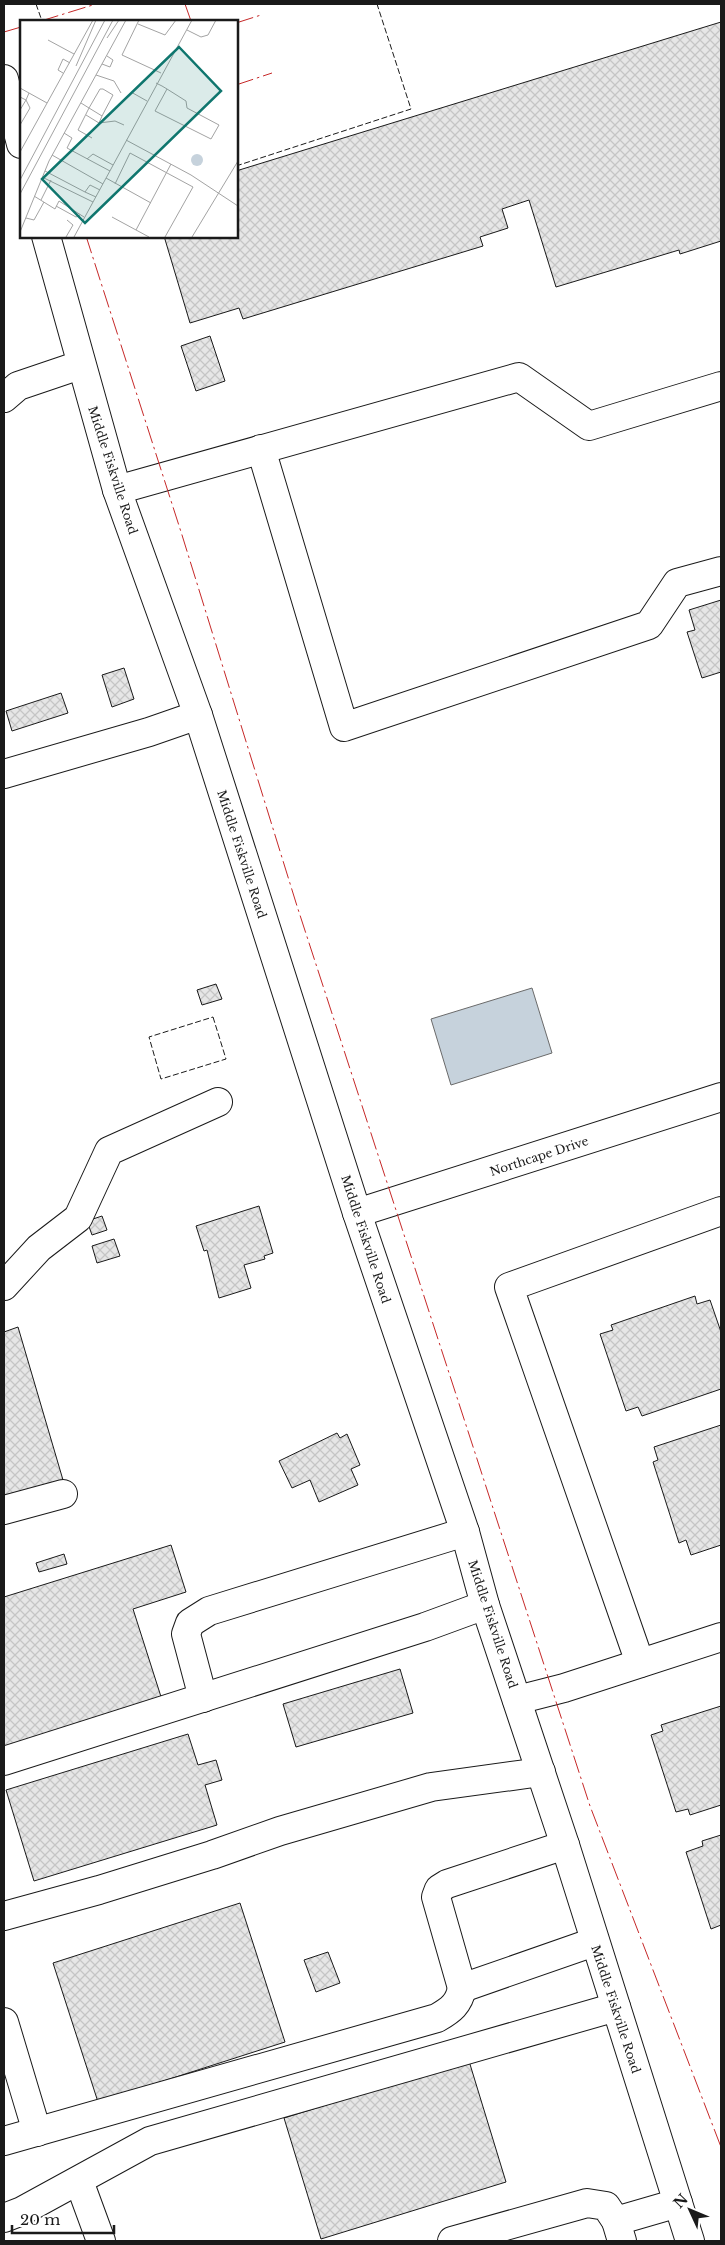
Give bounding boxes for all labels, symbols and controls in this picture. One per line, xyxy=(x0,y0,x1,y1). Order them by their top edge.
inset map xyxy=(20,20,238,238)
street label: Middle Fiskville Road xyxy=(85,404,141,536)
street label: Middle Fiskville Road xyxy=(214,788,270,920)
street label: Northcape Drive xyxy=(488,1133,590,1179)
street label: Middle Fiskville Road xyxy=(338,1173,394,1305)
street label: Middle Fiskville Road xyxy=(465,1558,521,1690)
street label: Middle Fiskville Road xyxy=(588,1943,644,2075)
north arrow xyxy=(665,2185,715,2235)
text: N xyxy=(670,2190,692,2212)
scale bar xyxy=(12,2202,115,2234)
text: 20 m xyxy=(20,2210,60,2229)

